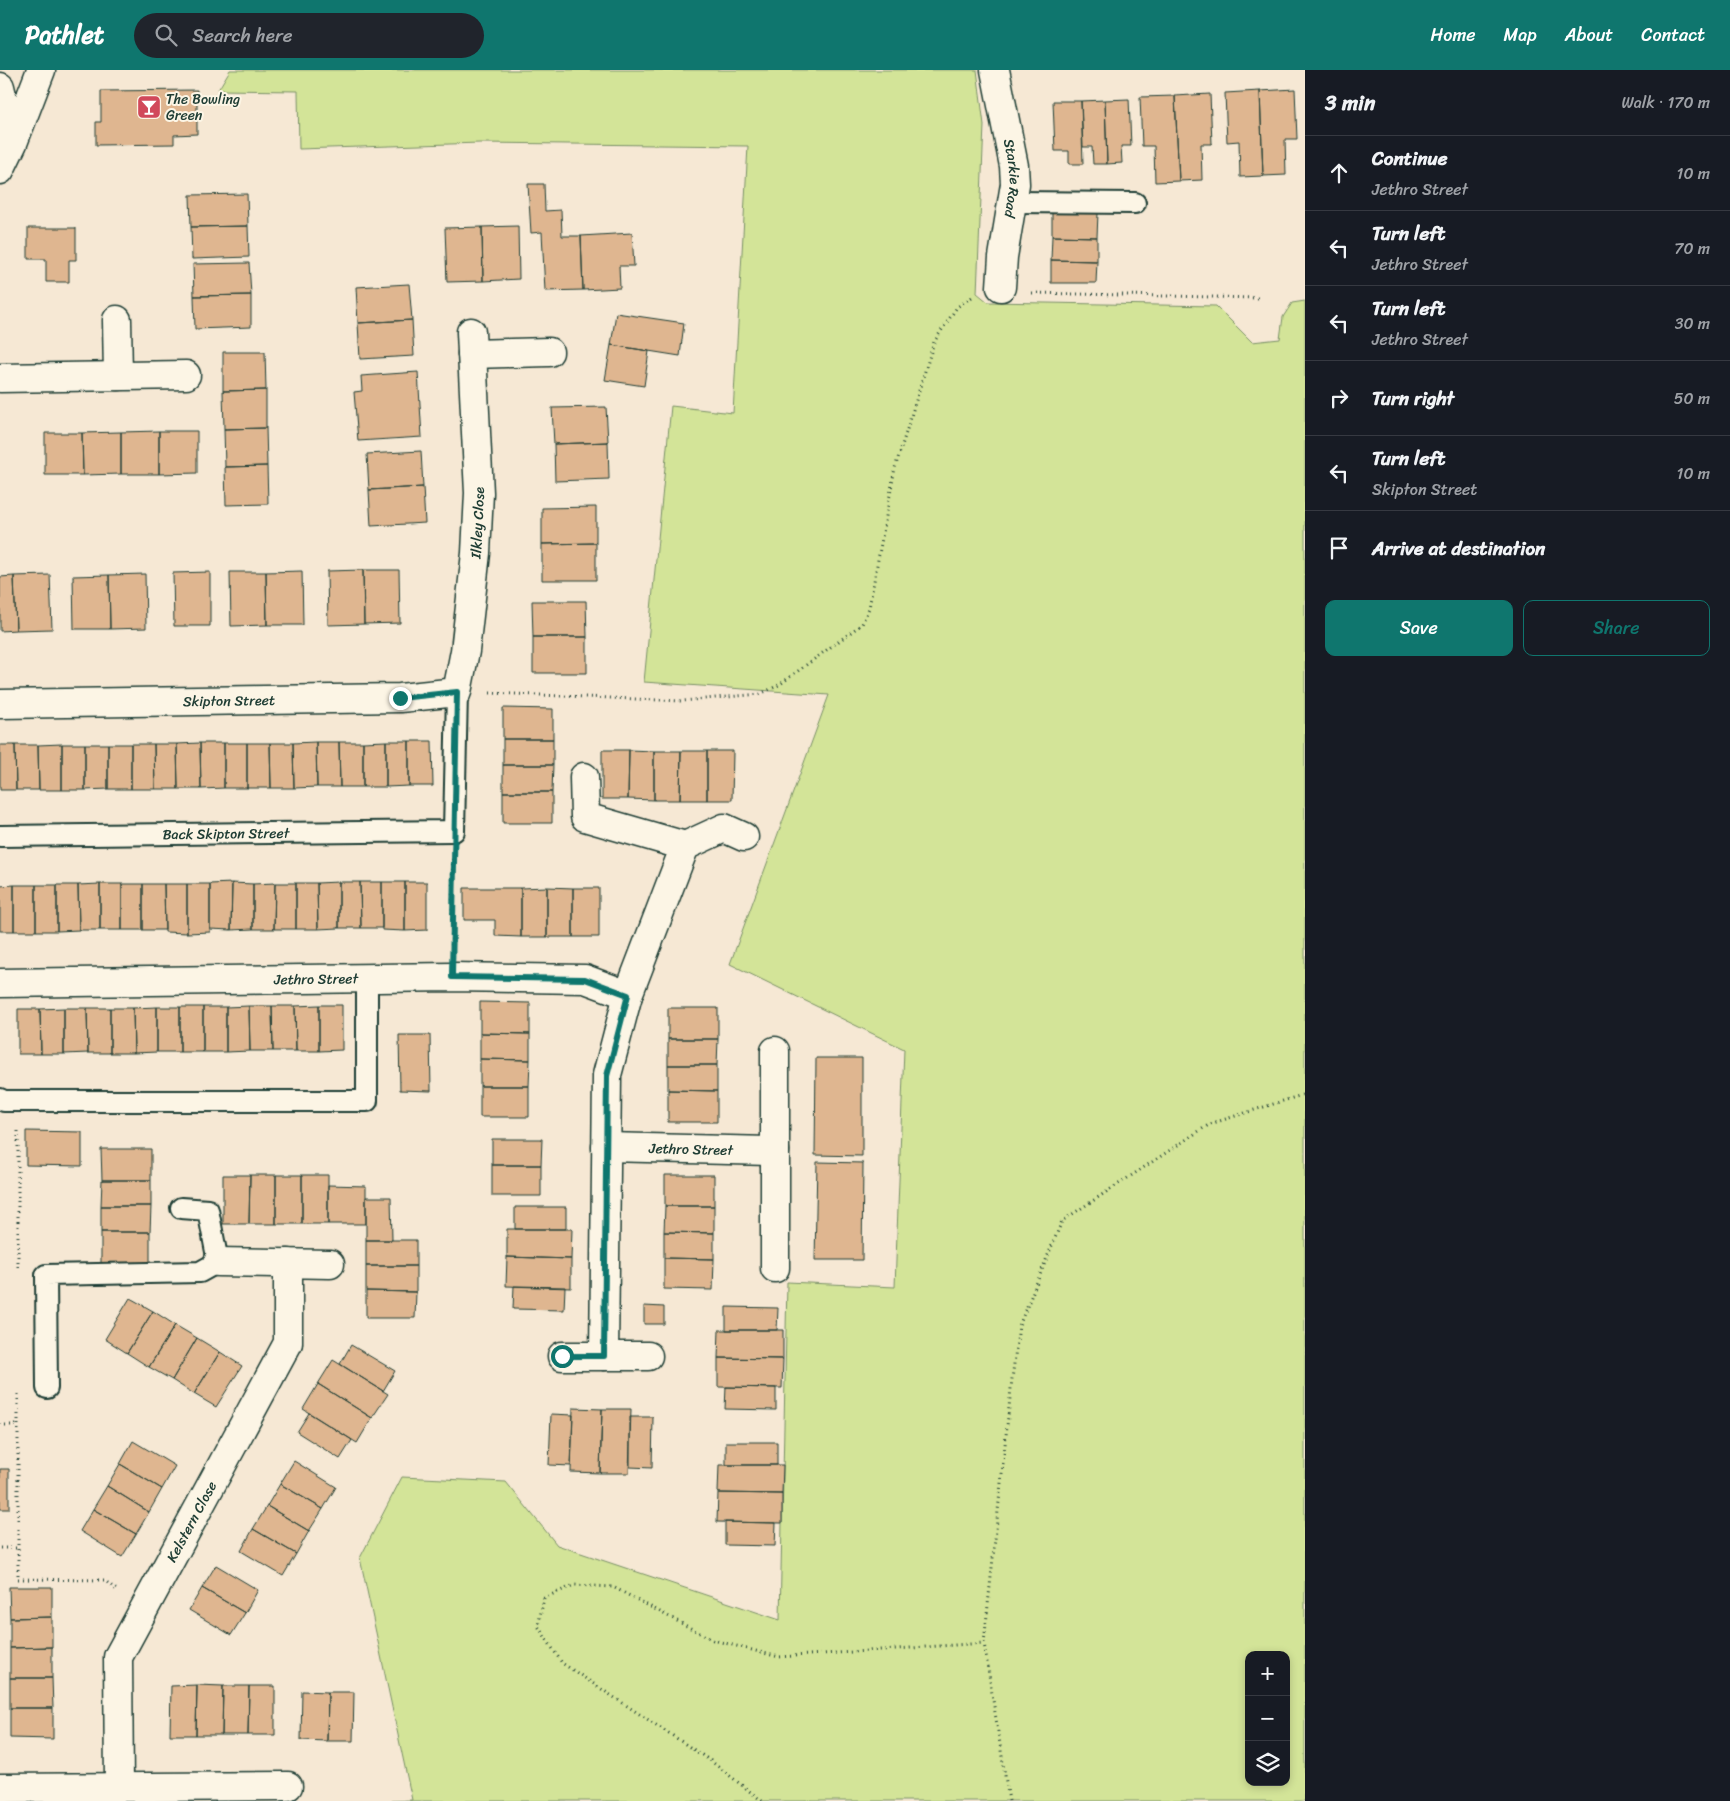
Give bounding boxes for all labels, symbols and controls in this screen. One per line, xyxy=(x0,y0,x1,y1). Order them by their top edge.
search box xyxy=(134,13,484,58)
text: Pathlet xyxy=(25,14,104,56)
text: Search here xyxy=(192,19,292,52)
text: Home xyxy=(1431,19,1476,51)
text: Map xyxy=(1504,19,1537,51)
text: About xyxy=(1565,19,1613,51)
text: Contact xyxy=(1641,19,1705,51)
icon: search xyxy=(152,21,180,49)
text: 3 min xyxy=(1325,84,1375,122)
place label: The Bowling Green xyxy=(166,87,240,128)
text: Walk · 170 m xyxy=(1621,88,1710,117)
bar icon: The Bowling Green xyxy=(136,94,162,120)
street label: Starkie Road xyxy=(996,137,1028,221)
text: Continue xyxy=(1372,142,1448,175)
icon: ahead xyxy=(1325,159,1353,187)
text: 10 m xyxy=(1677,159,1710,188)
text: Jethro Street xyxy=(1372,175,1468,204)
text: Turn left xyxy=(1372,217,1445,250)
icon: left xyxy=(1325,234,1353,262)
text: 70 m xyxy=(1674,234,1710,263)
text: Jethro Street xyxy=(1372,250,1468,279)
text: Turn left xyxy=(1372,292,1445,325)
icon: left xyxy=(1325,309,1353,337)
text: 30 m xyxy=(1675,309,1710,338)
text: Jethro Street xyxy=(1372,325,1468,354)
text: Turn right xyxy=(1372,382,1454,415)
icon: right xyxy=(1325,384,1353,412)
text: 50 m xyxy=(1674,384,1710,413)
text: Turn left xyxy=(1372,442,1445,475)
icon: left xyxy=(1325,459,1353,487)
text: 10 m xyxy=(1677,459,1710,488)
text: Skipton Street xyxy=(1372,475,1477,504)
street label: Ilkley Close xyxy=(463,486,492,561)
text: Arrive at destination xyxy=(1372,532,1545,565)
icon: arrive xyxy=(1325,534,1353,562)
button: Save xyxy=(1325,600,1513,656)
button: Share xyxy=(1523,600,1710,656)
street label: Skipton Street xyxy=(183,687,275,714)
route end xyxy=(389,687,412,710)
street label: Back Skipton Street xyxy=(163,820,291,847)
street label: Jethro Street xyxy=(273,966,360,992)
street label: Jethro Street xyxy=(648,1135,735,1163)
route start xyxy=(551,1345,574,1368)
street label: Kelstern Close xyxy=(159,1476,224,1567)
map controls xyxy=(1245,1651,1290,1786)
button: + xyxy=(1245,1651,1290,1696)
button: − xyxy=(1245,1696,1290,1741)
button: layers xyxy=(1245,1741,1290,1786)

